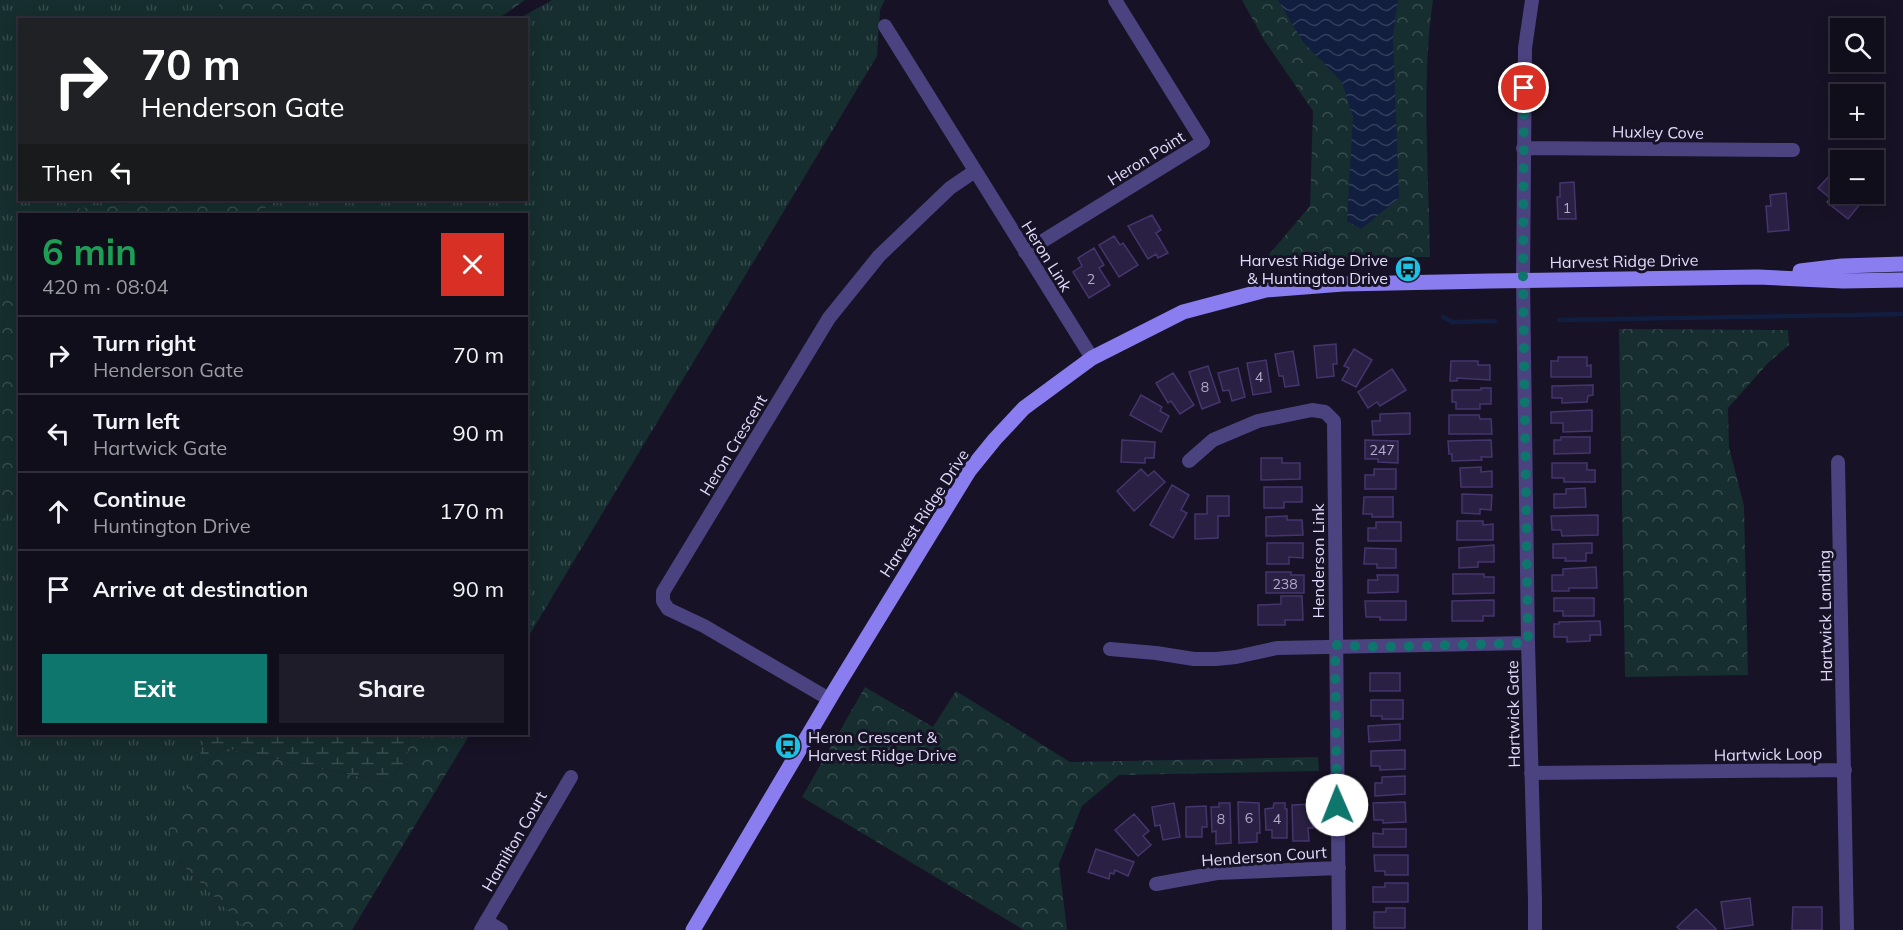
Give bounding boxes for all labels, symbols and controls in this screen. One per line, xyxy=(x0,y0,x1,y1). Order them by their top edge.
map controls xyxy=(1830,18,1884,204)
button: search xyxy=(1830,18,1884,72)
text: 70 m xyxy=(141,38,241,91)
icon: right xyxy=(42,42,120,120)
pin xyxy=(1498,62,1549,113)
icon: arrive xyxy=(1507,71,1540,104)
button: + xyxy=(1830,84,1884,138)
text: Henderson Gate xyxy=(141,90,344,124)
street label: Huxley Cove xyxy=(1612,121,1704,143)
street label: Heron Point xyxy=(1104,126,1189,190)
button: − xyxy=(1830,150,1884,204)
icon: left xyxy=(105,156,138,189)
text: Then xyxy=(42,159,93,187)
house number: 1 xyxy=(1563,199,1571,217)
street label: Heron Link xyxy=(1017,217,1077,296)
text: 6 min xyxy=(42,229,137,274)
button: close xyxy=(441,233,504,296)
place label: Harvest Ridge Drive & Huntington Drive xyxy=(1239,250,1388,288)
street label: Harvest Ridge Drive xyxy=(1550,250,1698,272)
bus stop icon: Harvest Ridge Drive & Huntington Drive xyxy=(1393,254,1423,284)
house number: 2 xyxy=(1087,270,1095,288)
text: 420 m · 08:04 xyxy=(42,274,168,299)
text: Turn right xyxy=(93,329,196,357)
icon: right xyxy=(42,339,75,372)
text: 70 m xyxy=(453,341,504,369)
text: Henderson Gate xyxy=(93,357,244,382)
house number: 4 xyxy=(1255,368,1264,386)
house number: 8 xyxy=(1201,378,1209,396)
street label: Heron Crescent xyxy=(695,391,771,499)
text: Turn left xyxy=(93,407,180,435)
icon: left xyxy=(42,417,75,450)
text: 90 m xyxy=(453,419,504,447)
text: Hartwick Gate xyxy=(93,435,227,460)
house number: 247 xyxy=(1369,441,1395,459)
street label: Harvest Ridge Drive xyxy=(875,445,973,581)
text: Continue xyxy=(93,485,186,513)
icon: ahead xyxy=(42,495,75,528)
text: 170 m xyxy=(439,497,504,525)
street label: Henderson Link xyxy=(1308,503,1328,619)
text: Huntington Drive xyxy=(93,513,251,538)
street label: Hartwick Landing xyxy=(1814,550,1836,682)
icon: arrive xyxy=(42,573,75,606)
text: Arrive at destination xyxy=(93,575,308,603)
text: 90 m xyxy=(453,575,504,603)
house number: 238 xyxy=(1272,575,1298,593)
button: Exit xyxy=(42,654,267,723)
button: Share xyxy=(279,654,504,723)
street label: Hartwick Gate xyxy=(1502,660,1524,768)
place label: Heron Crescent & Harvest Ridge Drive xyxy=(808,727,957,765)
bus stop icon: Heron Crescent & Harvest Ridge Drive xyxy=(773,731,803,761)
street label: Hartwick Loop xyxy=(1714,743,1822,765)
position arrow xyxy=(1305,773,1369,837)
street label: Hamilton Court xyxy=(477,787,551,895)
house number: 6 xyxy=(1245,809,1253,827)
house number: 8 xyxy=(1217,810,1225,828)
house number: 4 xyxy=(1273,810,1282,828)
street label: Henderson Court xyxy=(1201,842,1328,870)

